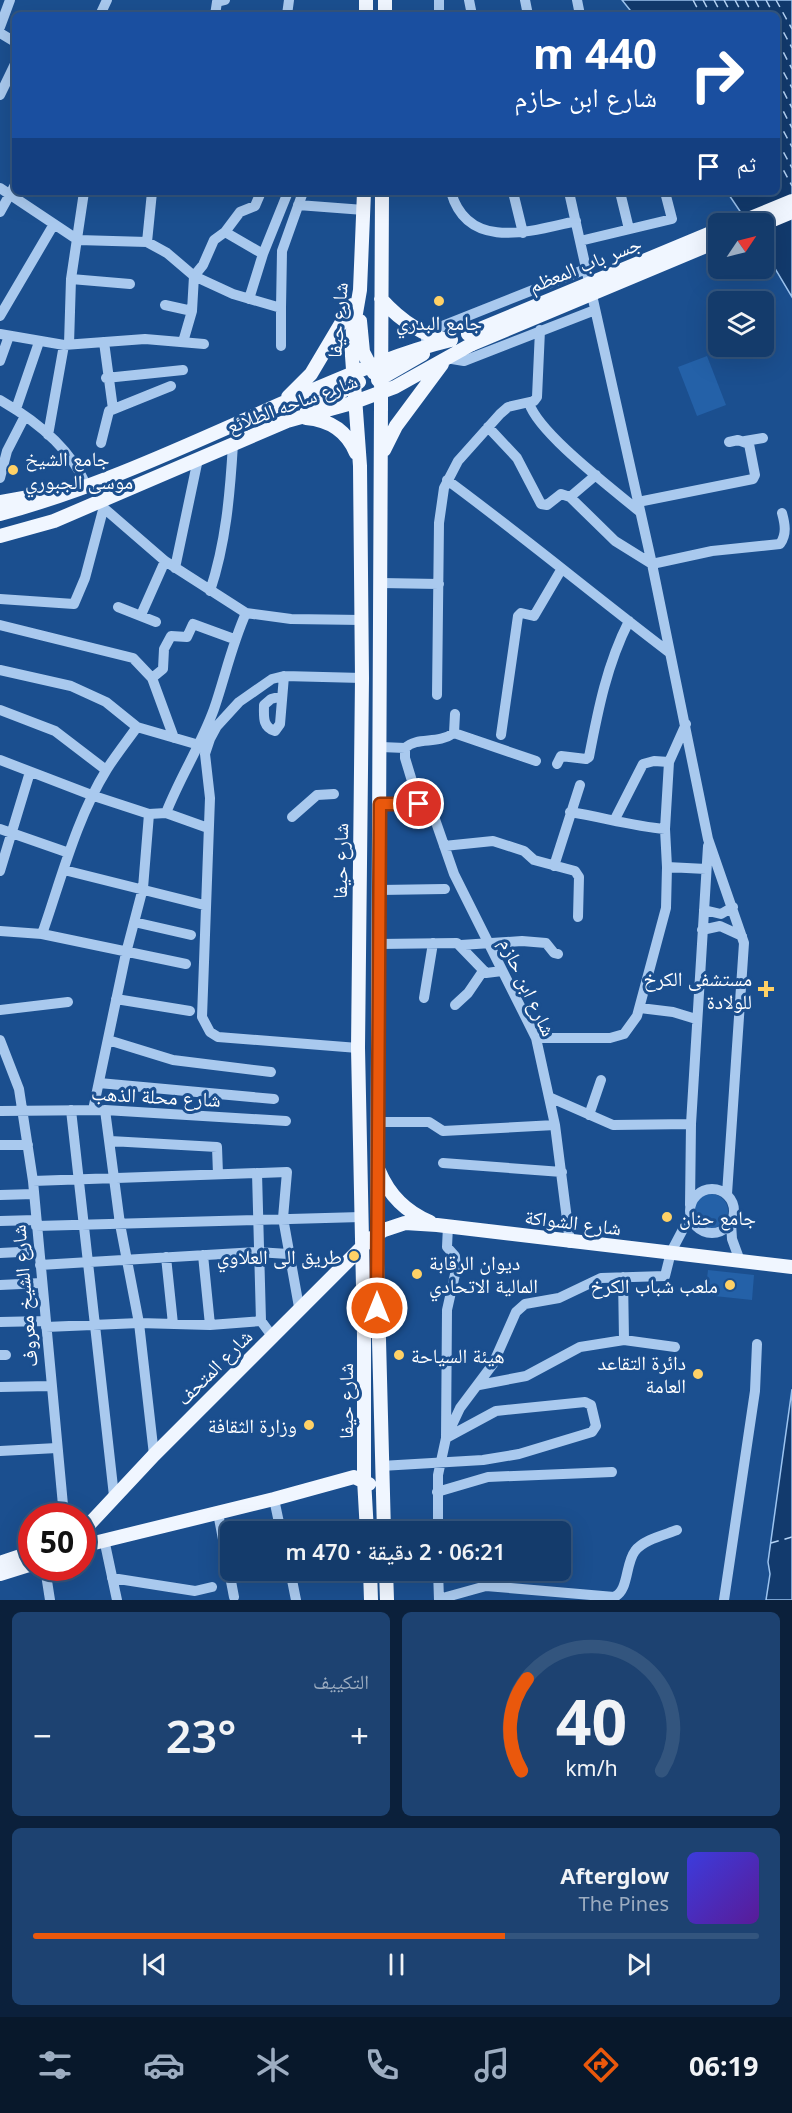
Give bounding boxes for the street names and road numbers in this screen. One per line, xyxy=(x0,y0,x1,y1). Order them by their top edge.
street label: جسر باب المعظم xyxy=(525,229,646,300)
street label: شارع حيفا xyxy=(320,281,354,359)
street label: شارع ساحه الطلائع xyxy=(223,367,361,439)
street label: شارع حيفا xyxy=(326,823,354,899)
street label: شارع ابن حازم xyxy=(493,933,563,1041)
street label: شارع محلة الذهب xyxy=(90,1079,222,1113)
street label: شارع الشواكة xyxy=(523,1203,623,1241)
street label: شارع الشيخ معروف xyxy=(4,1224,44,1368)
street label: شارع المتحف xyxy=(170,1323,258,1411)
street label: شارع حيفا xyxy=(332,1363,359,1439)

